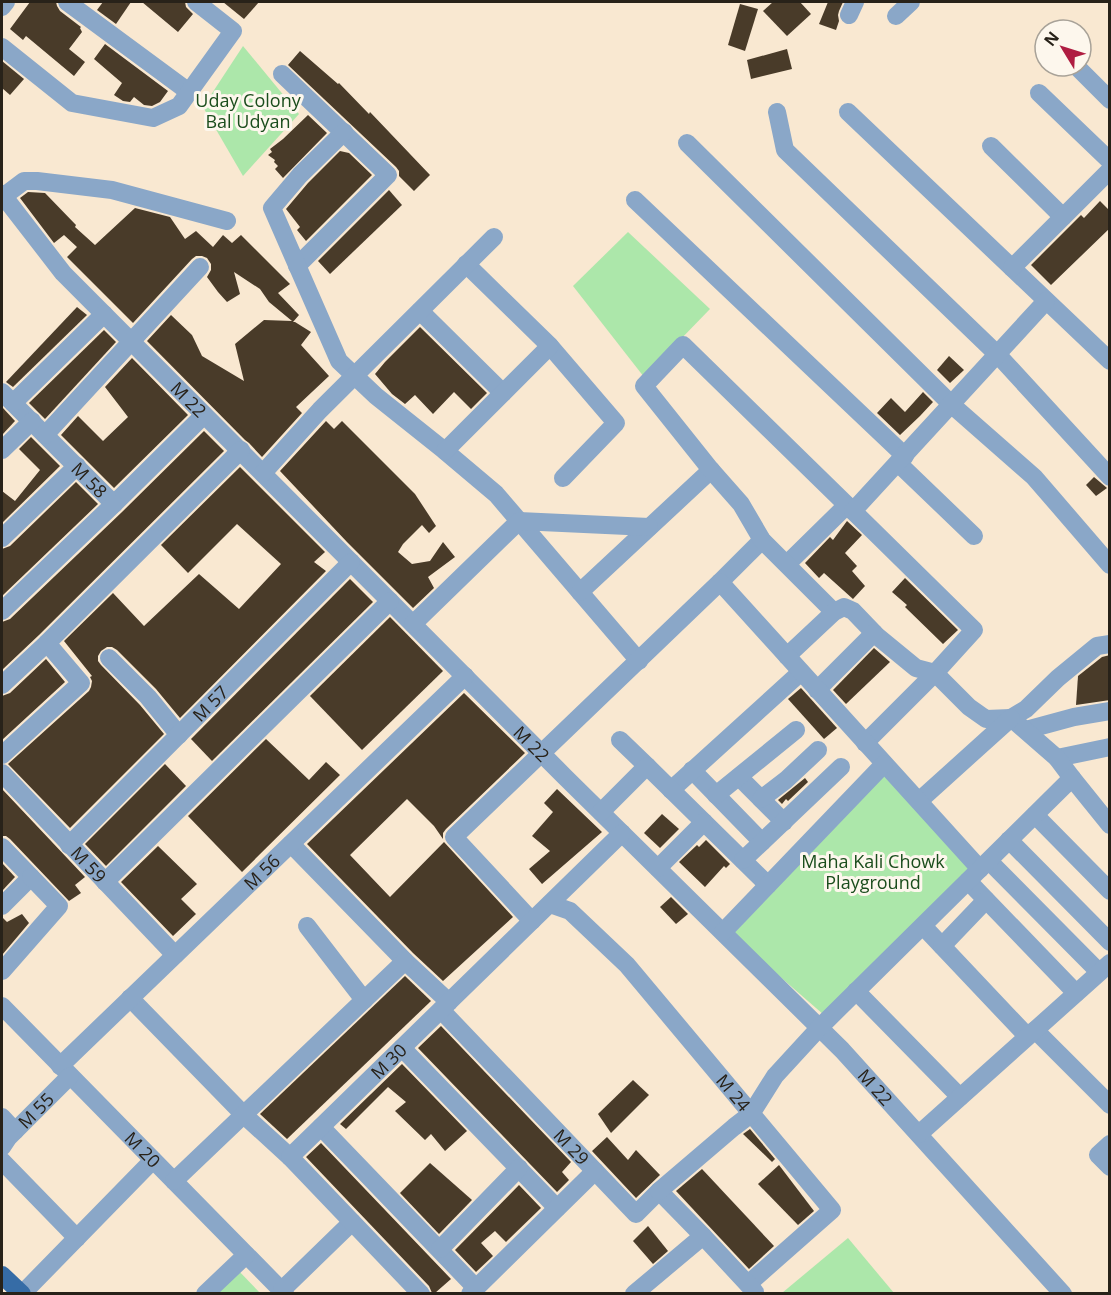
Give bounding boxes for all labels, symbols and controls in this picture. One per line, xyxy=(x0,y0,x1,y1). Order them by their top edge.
north arrow xyxy=(1033,18,1093,78)
text: N xyxy=(1039,27,1064,51)
park label: Uday Colony Bal Udyan xyxy=(195,88,302,133)
street label: M 22 xyxy=(166,376,212,422)
street label: M 58 xyxy=(67,457,113,503)
street label: M 57 xyxy=(187,680,233,726)
street label: M 22 xyxy=(509,720,555,767)
street label: M 59 xyxy=(66,841,112,888)
street label: M 56 xyxy=(238,849,285,895)
park label: Maha Kali Chowk Playground xyxy=(801,849,945,894)
street label: M 30 xyxy=(365,1038,412,1084)
street label: M 22 xyxy=(853,1064,898,1110)
street label: M 24 xyxy=(711,1069,756,1116)
street label: M 55 xyxy=(13,1087,59,1133)
street label: M 29 xyxy=(549,1123,595,1170)
street label: M 20 xyxy=(120,1126,166,1173)

